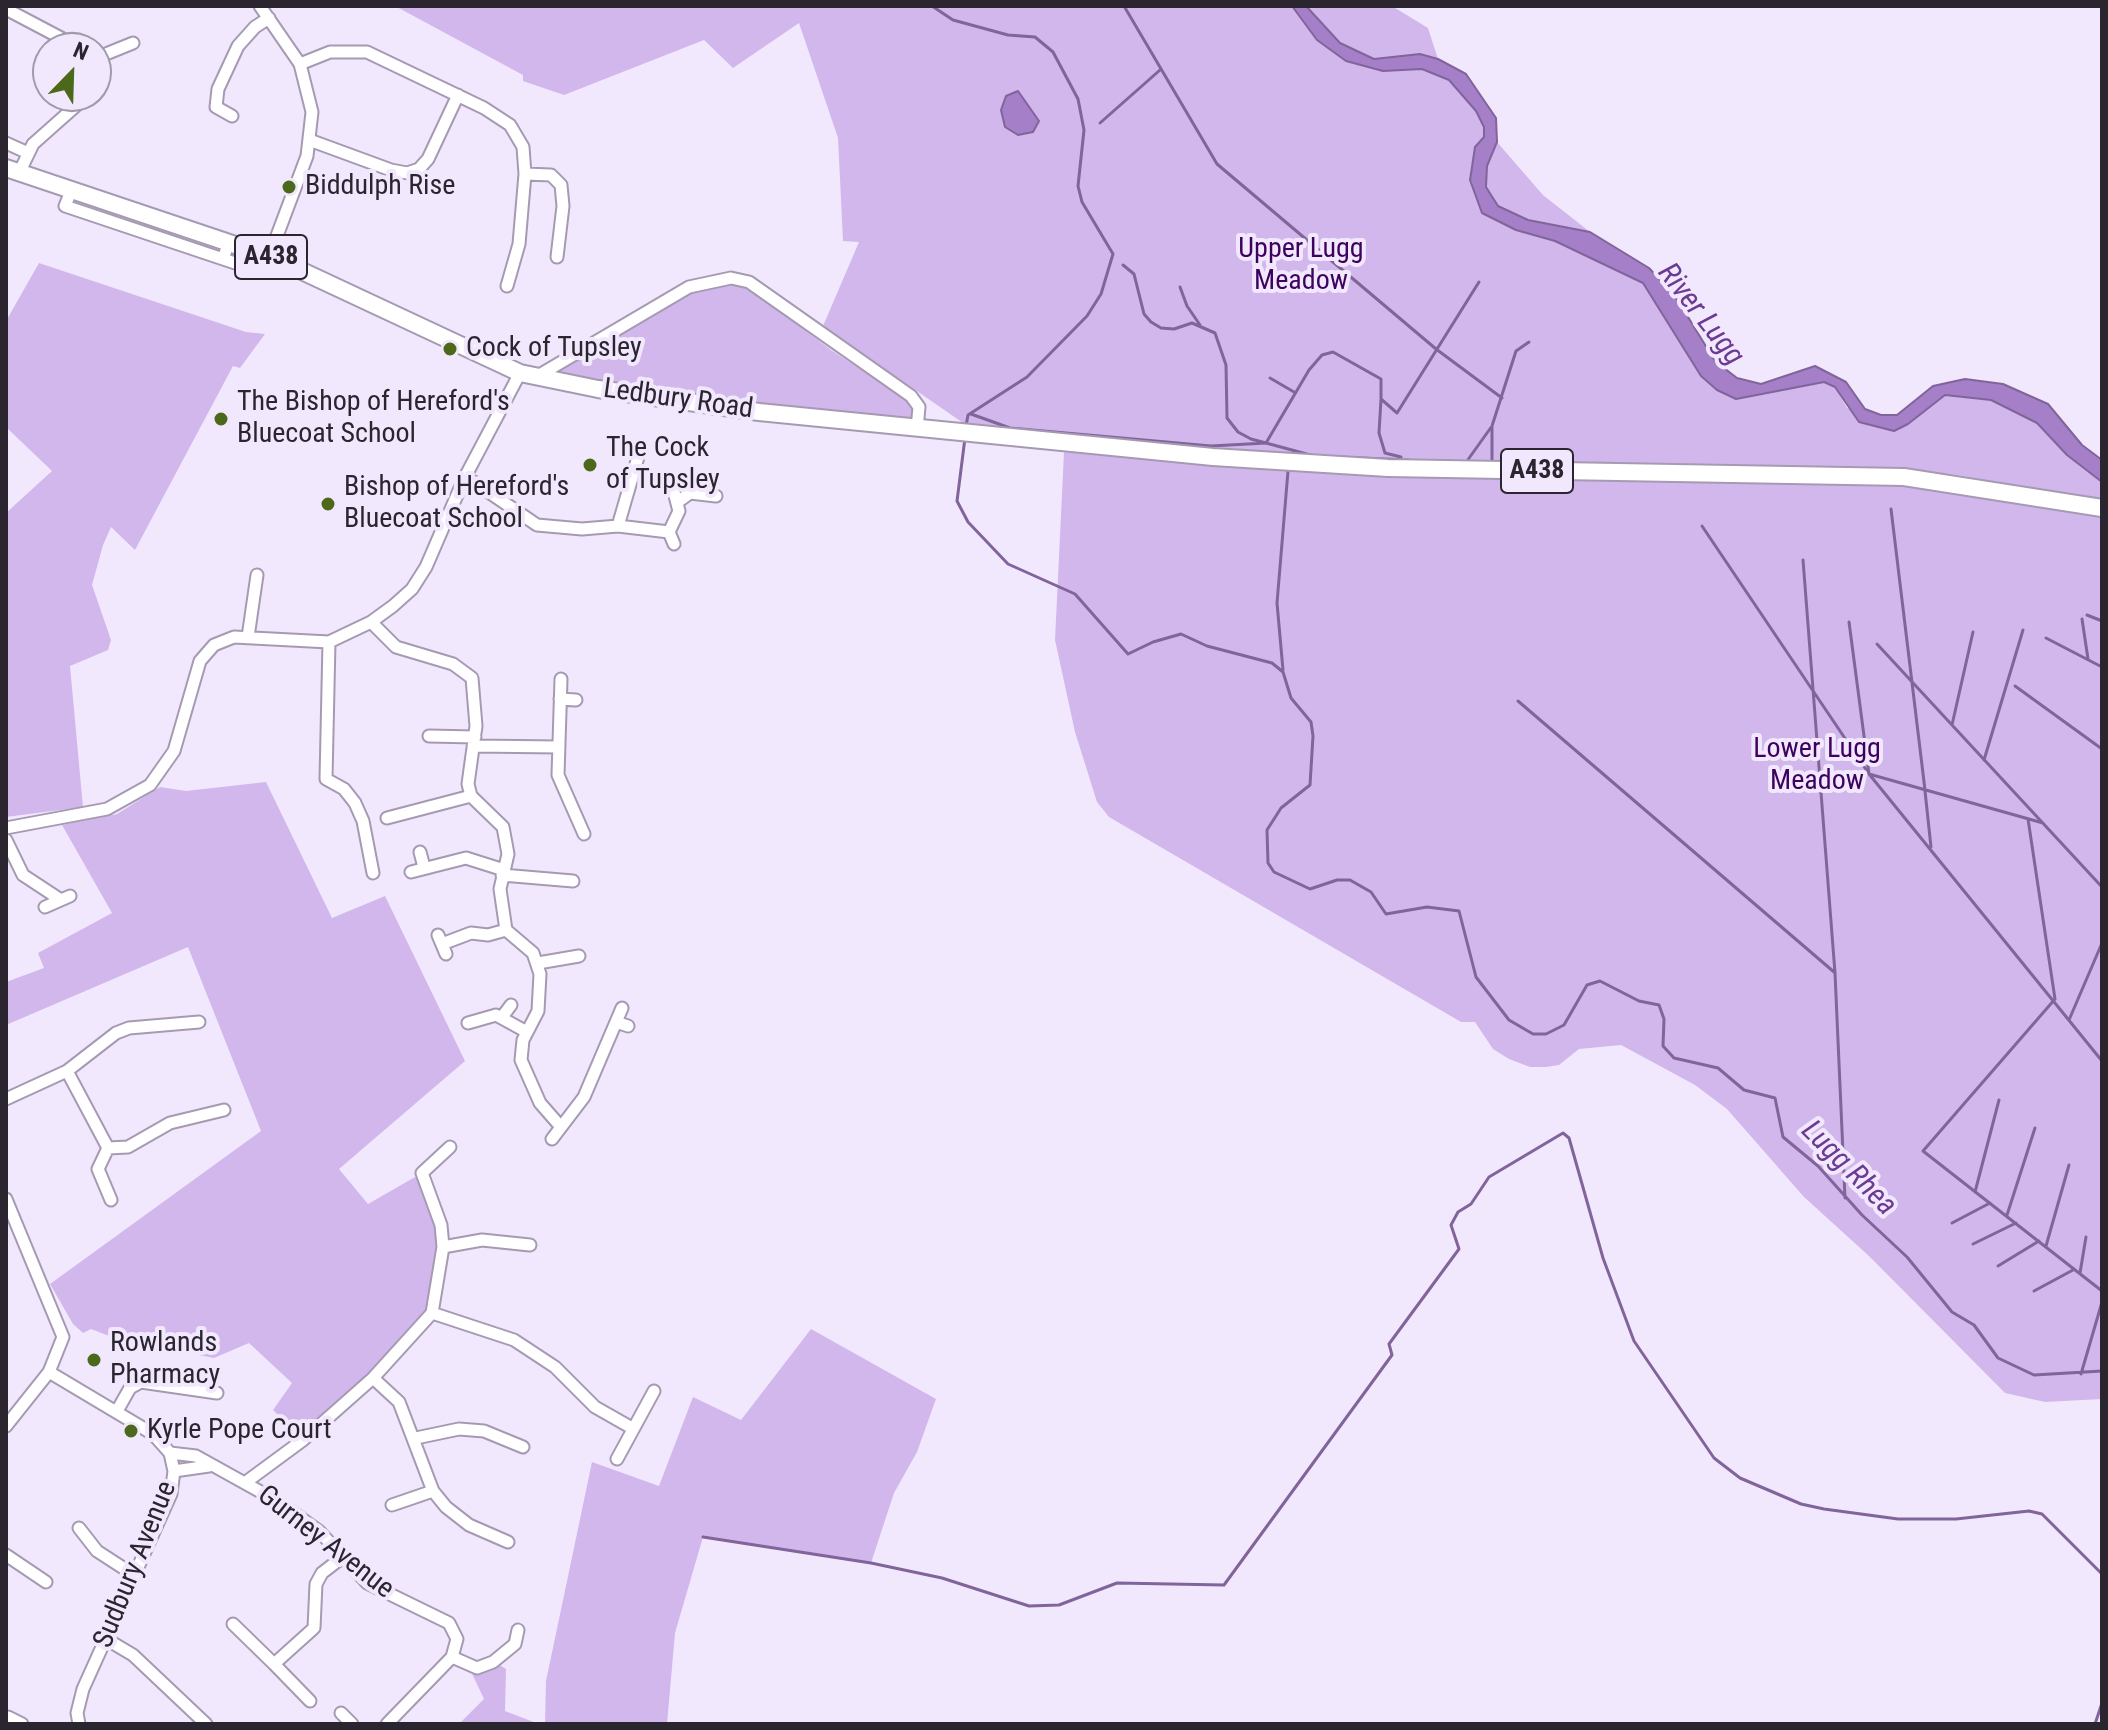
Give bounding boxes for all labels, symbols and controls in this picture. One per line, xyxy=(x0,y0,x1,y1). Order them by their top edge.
north arrow xyxy=(32,32,112,112)
text: N xyxy=(70,37,92,65)
place label: Biddulph Rise xyxy=(305,170,455,204)
marker: Biddulph Rise xyxy=(280,178,298,196)
park label: Upper Lugg Meadow xyxy=(1238,233,1364,299)
road number: A438 xyxy=(235,235,307,279)
water label: River Lugg xyxy=(1649,257,1751,373)
place label: Cock of Tupsley xyxy=(466,332,642,366)
marker: Cock of Tupsley xyxy=(441,340,459,358)
street label: Ledbury Road xyxy=(601,373,755,427)
place label: The Bishop of Hereford's Bluecoat School xyxy=(237,386,510,452)
marker: The Bishop of Hereford's Bluecoat School xyxy=(212,410,230,428)
place label: The Cock of Tupsley xyxy=(606,432,720,498)
road number: A438 xyxy=(1501,449,1573,493)
marker: The Cock of Tupsley xyxy=(581,456,599,474)
place label: Bishop of Hereford's Bluecoat School xyxy=(344,471,569,537)
marker: Bishop of Hereford's Bluecoat School xyxy=(319,495,337,513)
park label: Lower Lugg Meadow xyxy=(1753,733,1881,799)
water label: Lugg Rhea xyxy=(1793,1114,1903,1224)
place label: Rowlands Pharmacy xyxy=(110,1327,220,1393)
marker: Rowlands Pharmacy xyxy=(85,1351,103,1369)
place label: Kyrle Pope Court xyxy=(147,1414,332,1448)
marker: Kyrle Pope Court xyxy=(122,1422,140,1440)
street label: Sudbury Avenue xyxy=(87,1477,185,1653)
street label: Gurney Avenue xyxy=(250,1479,400,1607)

